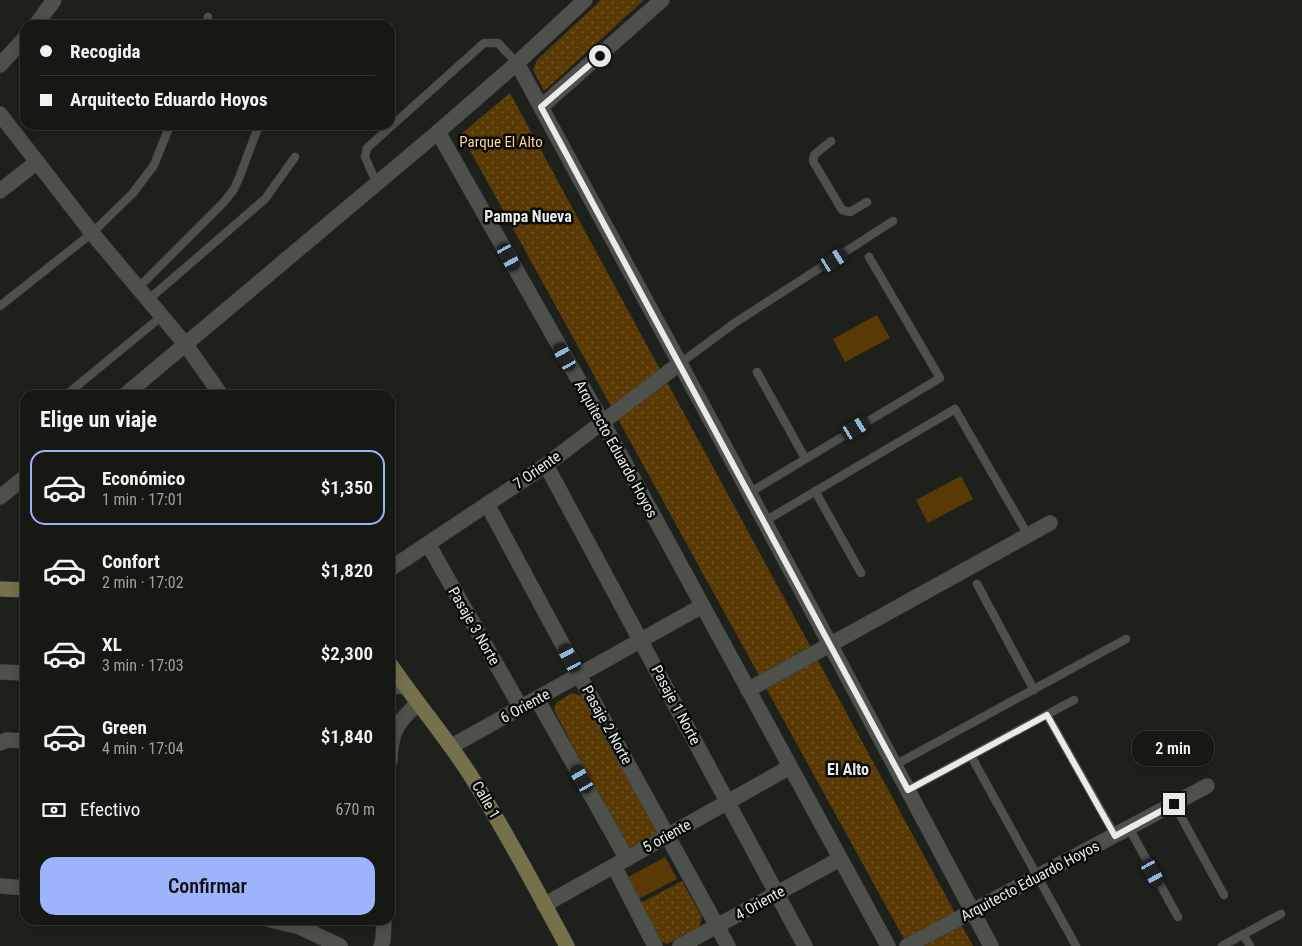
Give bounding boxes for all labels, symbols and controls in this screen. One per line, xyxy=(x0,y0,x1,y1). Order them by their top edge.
text: Recogida xyxy=(70,40,141,63)
route start xyxy=(589,45,611,67)
text: Arquitecto Eduardo Hoyos xyxy=(70,88,268,111)
park label: Parque El Alto xyxy=(459,133,543,151)
district label: Pampa Nueva xyxy=(484,207,572,226)
car xyxy=(495,240,522,274)
car xyxy=(817,246,850,274)
car xyxy=(551,340,578,374)
street label: Arquitecto Eduardo Hoyos xyxy=(571,377,661,521)
text: Elige un viaje xyxy=(40,407,157,432)
car xyxy=(839,414,872,442)
street label: 7 Oriente xyxy=(510,447,564,493)
icon: car xyxy=(42,465,87,510)
text: Económico xyxy=(102,467,185,490)
text: $1,350 xyxy=(321,476,373,499)
text: 1 min · 17:01 xyxy=(102,490,184,509)
icon: car xyxy=(42,548,87,593)
text: Confort xyxy=(102,550,160,573)
text: $1,820 xyxy=(321,559,373,582)
text: 2 min · 17:02 xyxy=(102,573,184,592)
street label: Pasaje 3 Norte xyxy=(444,584,504,668)
icon: car xyxy=(42,631,87,676)
text: XL xyxy=(102,633,122,656)
car xyxy=(556,641,583,675)
text: $2,300 xyxy=(321,642,373,665)
text: 3 min · 17:03 xyxy=(102,656,184,675)
street label: Pasaje 1 Norte xyxy=(648,662,704,748)
street label: Pasaje 2 Norte xyxy=(578,682,636,768)
street label: 6 Oriente xyxy=(497,685,553,727)
icon: car xyxy=(42,714,87,759)
text: Green xyxy=(102,716,147,739)
text: $1,840 xyxy=(321,725,373,748)
callout: 2 min xyxy=(1133,732,1215,766)
text: 4 min · 17:04 xyxy=(102,739,184,758)
text: 2 min xyxy=(1155,739,1191,758)
district label: El Alto xyxy=(827,760,869,779)
car xyxy=(568,762,595,796)
street label: Calle 1 xyxy=(468,778,504,822)
route end xyxy=(1163,793,1185,815)
icon: cash xyxy=(40,796,68,824)
text: Efectivo xyxy=(80,798,140,821)
text: 670 m xyxy=(336,800,375,819)
street label: 5 oriente xyxy=(640,815,694,857)
street label: Arquitecto Eduardo Hoyos xyxy=(958,837,1102,925)
car xyxy=(1139,856,1166,890)
button: Confirmar xyxy=(40,857,375,915)
street label: 4 Oriente xyxy=(732,882,788,924)

